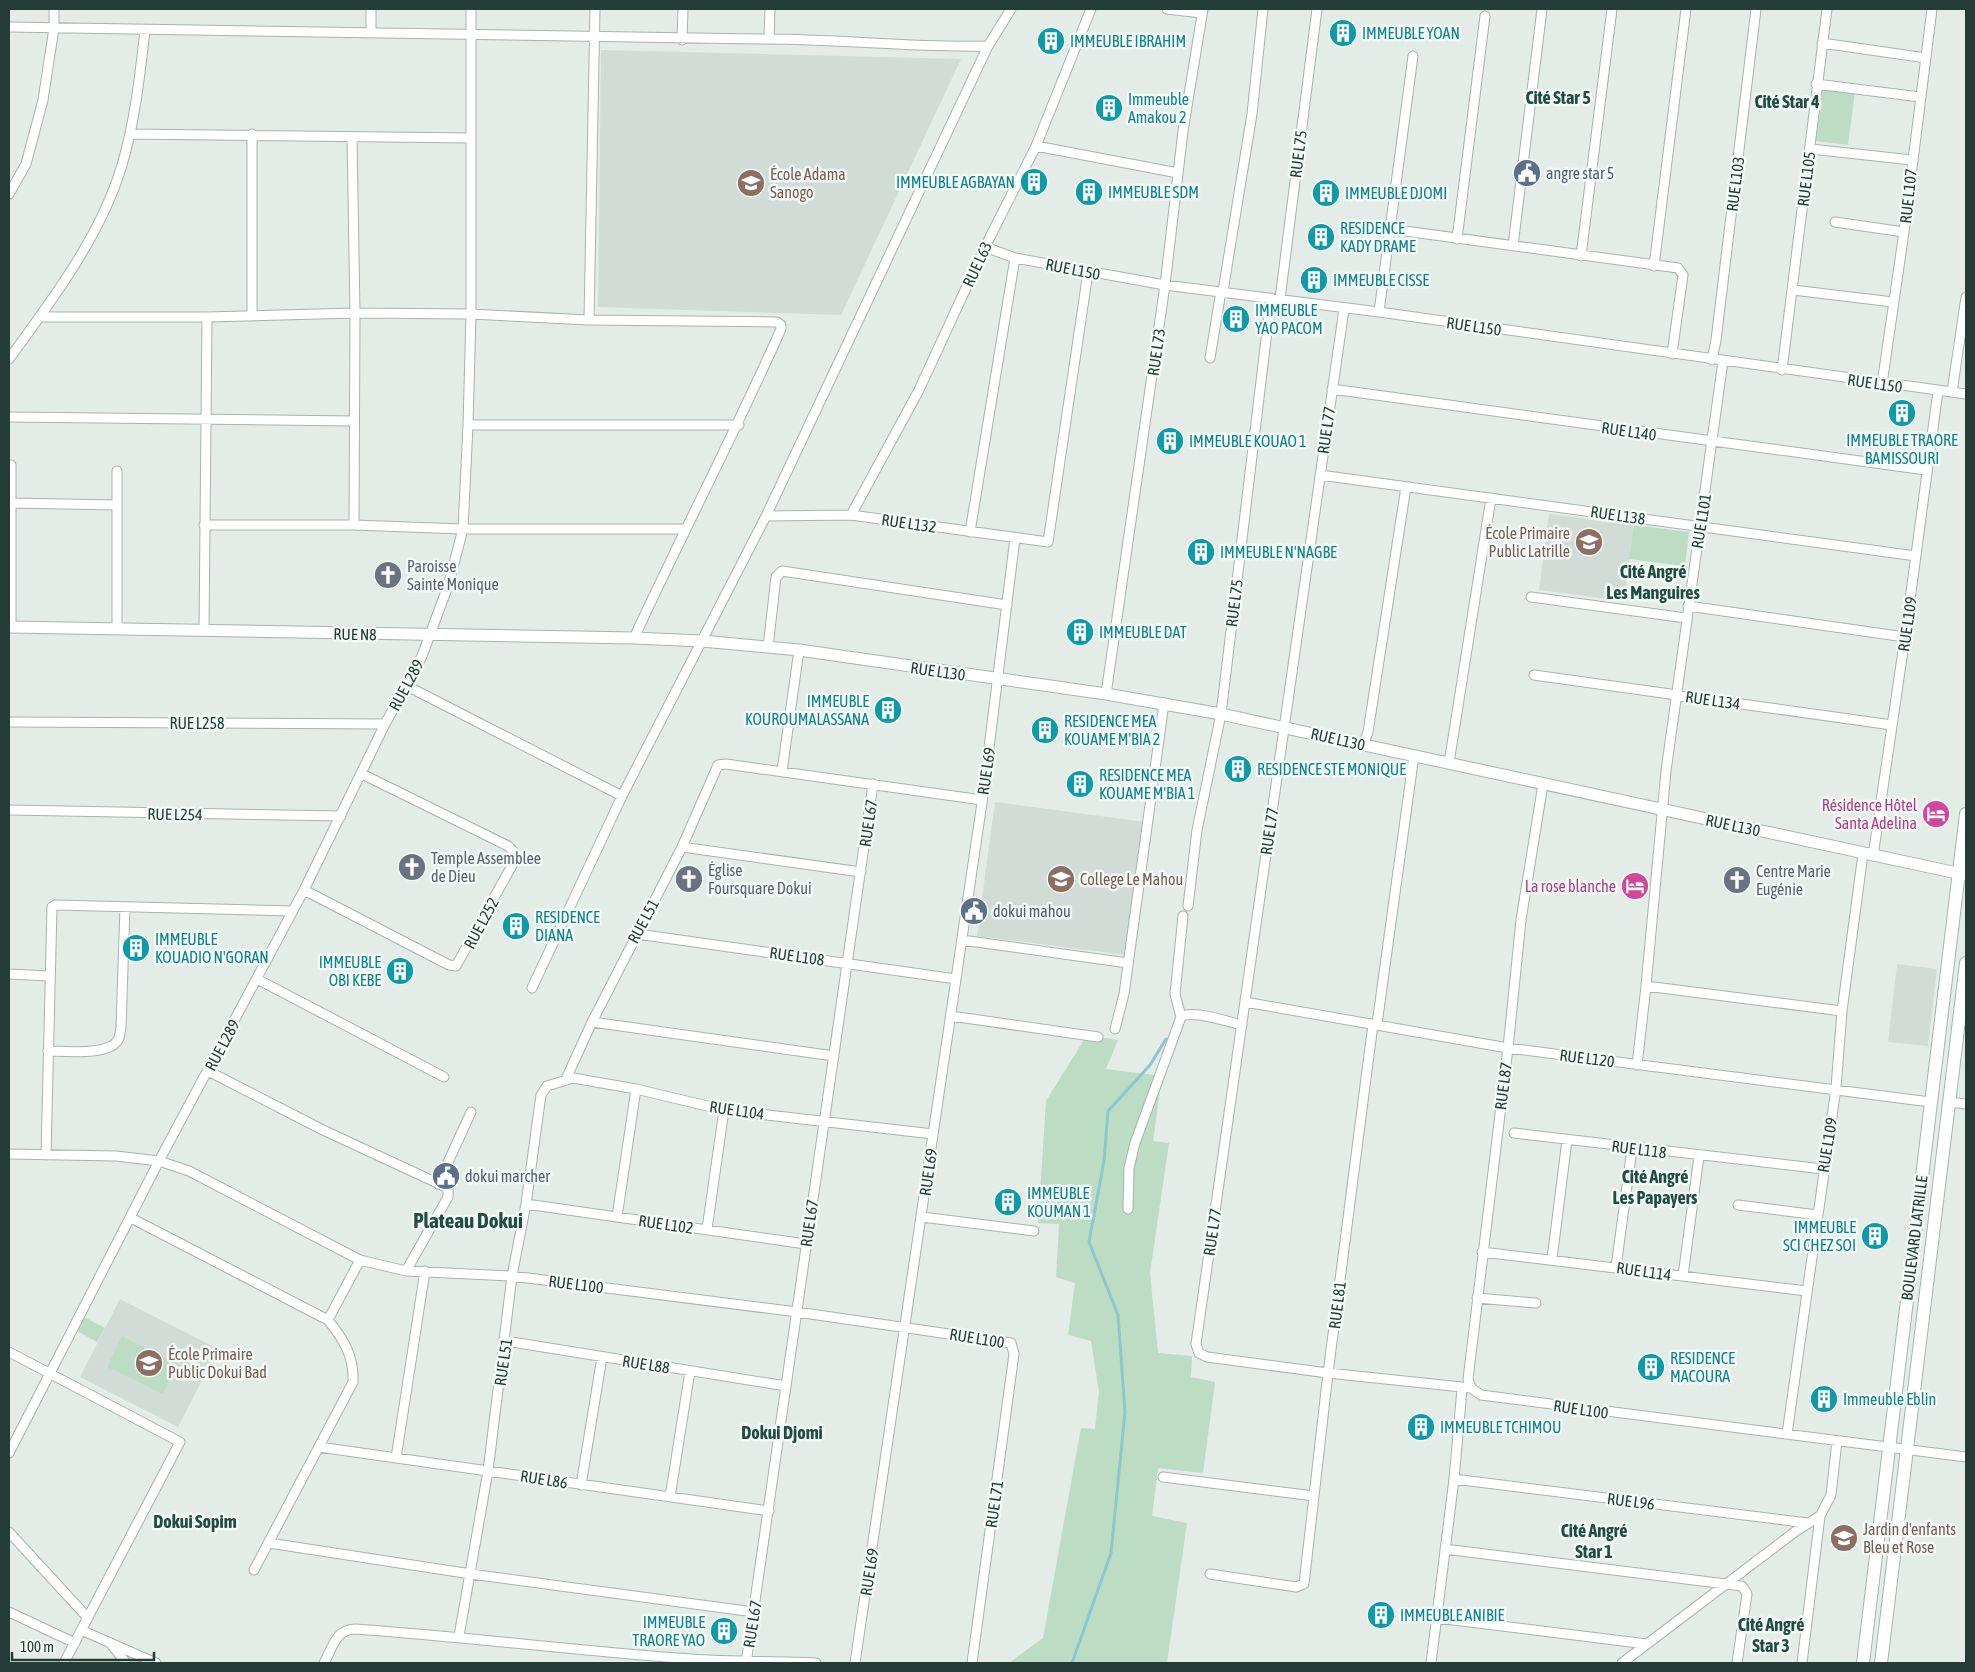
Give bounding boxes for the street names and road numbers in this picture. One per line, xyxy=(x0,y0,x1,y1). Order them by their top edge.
street label: RUE L75 xyxy=(1286,129,1310,179)
street label: RUE L105 xyxy=(1794,151,1818,207)
street label: RUE L103 xyxy=(1723,156,1747,212)
street label: RUE L107 xyxy=(1896,168,1920,224)
street label: RUE L63 xyxy=(959,239,995,289)
street label: RUE L150 xyxy=(1044,255,1102,283)
street label: RUE L150 xyxy=(1445,313,1503,339)
street label: RUE L73 xyxy=(1144,327,1168,377)
street label: RUE L150 xyxy=(1846,370,1904,396)
street label: RUE L77 xyxy=(1314,405,1338,455)
street label: RUE L140 xyxy=(1600,418,1658,444)
street label: RUE L101 xyxy=(1688,492,1714,550)
street label: RUE L138 xyxy=(1589,502,1647,528)
street label: RUE L132 xyxy=(880,510,938,536)
street label: RUE L75 xyxy=(1222,578,1246,628)
street label: RUE L109 xyxy=(1894,595,1920,653)
street label: RUE N8 xyxy=(333,625,377,643)
street label: RUE L289 xyxy=(385,656,427,714)
street label: RUE L130 xyxy=(909,658,967,684)
street label: RUE L134 xyxy=(1684,687,1742,713)
street label: RUE L258 xyxy=(169,714,225,732)
street label: RUE L130 xyxy=(1309,724,1367,754)
street label: RUE L69 xyxy=(974,746,998,796)
street label: RUE L67 xyxy=(856,798,880,848)
street label: RUE L254 xyxy=(147,805,203,823)
street label: RUE L77 xyxy=(1257,806,1281,856)
street label: RUE L130 xyxy=(1704,810,1762,840)
street label: RUE L252 xyxy=(460,894,502,952)
street label: RUE L51 xyxy=(624,896,662,946)
street label: RUE L108 xyxy=(768,943,826,969)
street label: RUE L289 xyxy=(201,1016,243,1074)
street label: RUE L120 xyxy=(1559,1046,1615,1070)
street label: RUE L87 xyxy=(1491,1061,1515,1111)
street label: RUE L104 xyxy=(708,1097,766,1123)
street label: RUE L109 xyxy=(1814,1116,1840,1174)
street label: RUE L118 xyxy=(1611,1137,1667,1161)
street label: RUE L69 xyxy=(916,1147,940,1197)
street label: BOULEVARD LATRILLE xyxy=(1897,1174,1931,1301)
street label: RUE L67 xyxy=(797,1198,821,1248)
street label: RUE L77 xyxy=(1200,1207,1224,1257)
street label: RUE L102 xyxy=(637,1211,695,1237)
street label: RUE L114 xyxy=(1615,1258,1673,1284)
street label: RUE L100 xyxy=(548,1272,604,1296)
street label: RUE L81 xyxy=(1325,1280,1349,1330)
street label: RUE L100 xyxy=(948,1325,1006,1351)
street label: RUE L51 xyxy=(491,1337,515,1387)
street label: RUE L88 xyxy=(621,1351,671,1377)
street label: RUE L100 xyxy=(1552,1396,1610,1422)
street label: RUE L86 xyxy=(519,1466,569,1492)
street label: RUE L71 xyxy=(982,1479,1006,1529)
street label: RUE L96 xyxy=(1606,1489,1656,1513)
street label: RUE L69 xyxy=(856,1547,882,1597)
street label: RUE L67 xyxy=(739,1599,765,1649)

